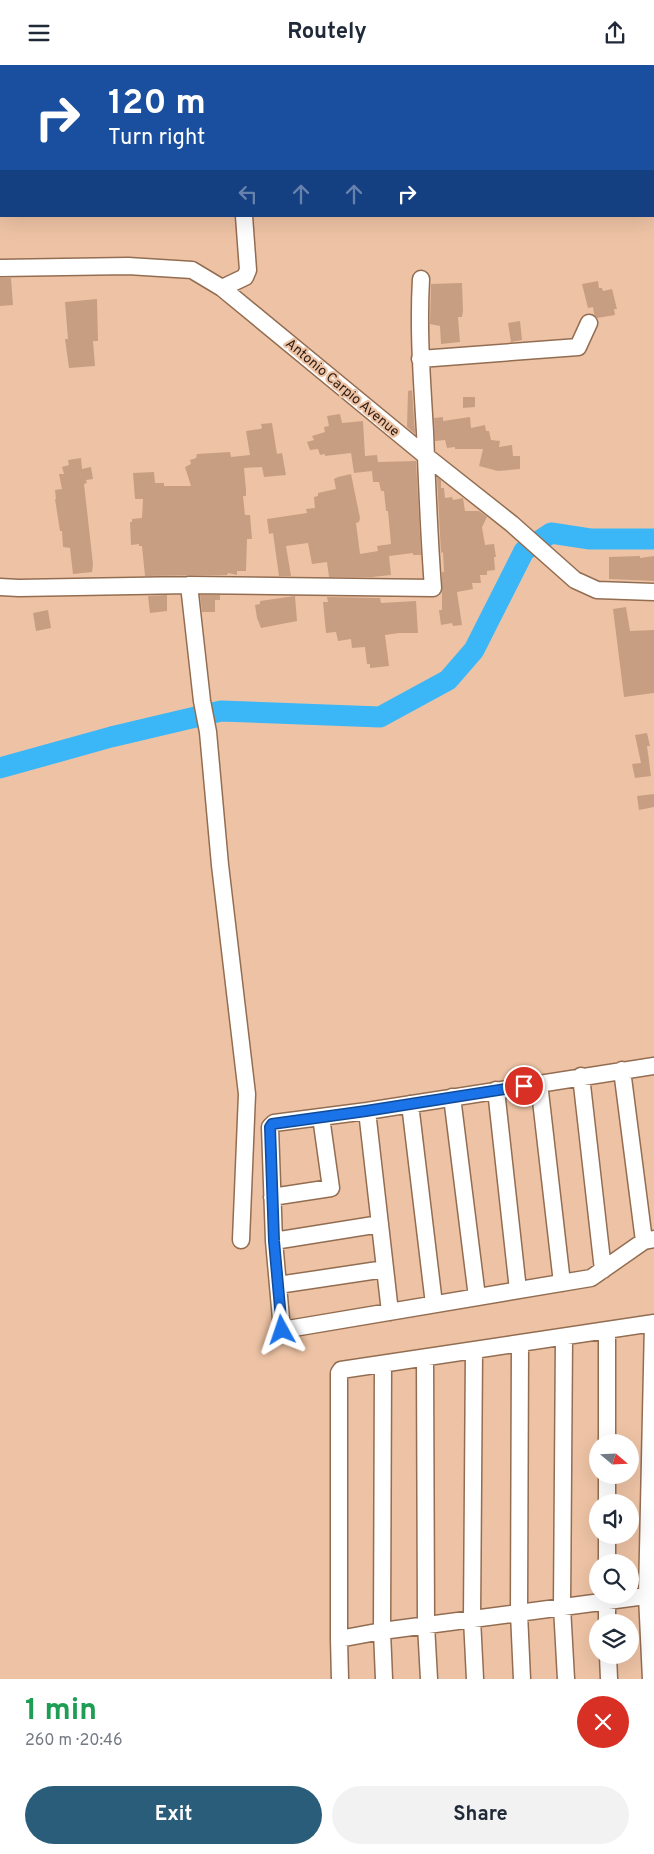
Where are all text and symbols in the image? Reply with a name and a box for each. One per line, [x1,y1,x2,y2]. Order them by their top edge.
icon: menu [25,19,53,47]
text: Routely [287,19,367,46]
icon: share [601,19,629,47]
text: 120 m [108,82,206,126]
icon: right [25,85,90,150]
text: Turn right [108,125,205,152]
icon: left [234,180,262,208]
icon: ahead [287,180,315,208]
icon: ahead [340,180,368,208]
icon: right [393,180,421,208]
street label: Antonio Carpio Avenue [282,336,402,441]
pin [503,1065,545,1107]
icon: arrive [510,1072,538,1100]
position arrow [255,1303,307,1355]
north arrow [589,1434,639,1484]
map controls [589,1434,639,1664]
button: sound [589,1494,639,1544]
button: search [589,1554,639,1604]
button: layers [589,1614,639,1664]
text: 1 min [25,1693,97,1730]
button: close [577,1696,629,1748]
text: 260 m · 20:46 [25,1731,123,1751]
button: Exit [25,1786,322,1844]
button: Share [332,1786,629,1844]

